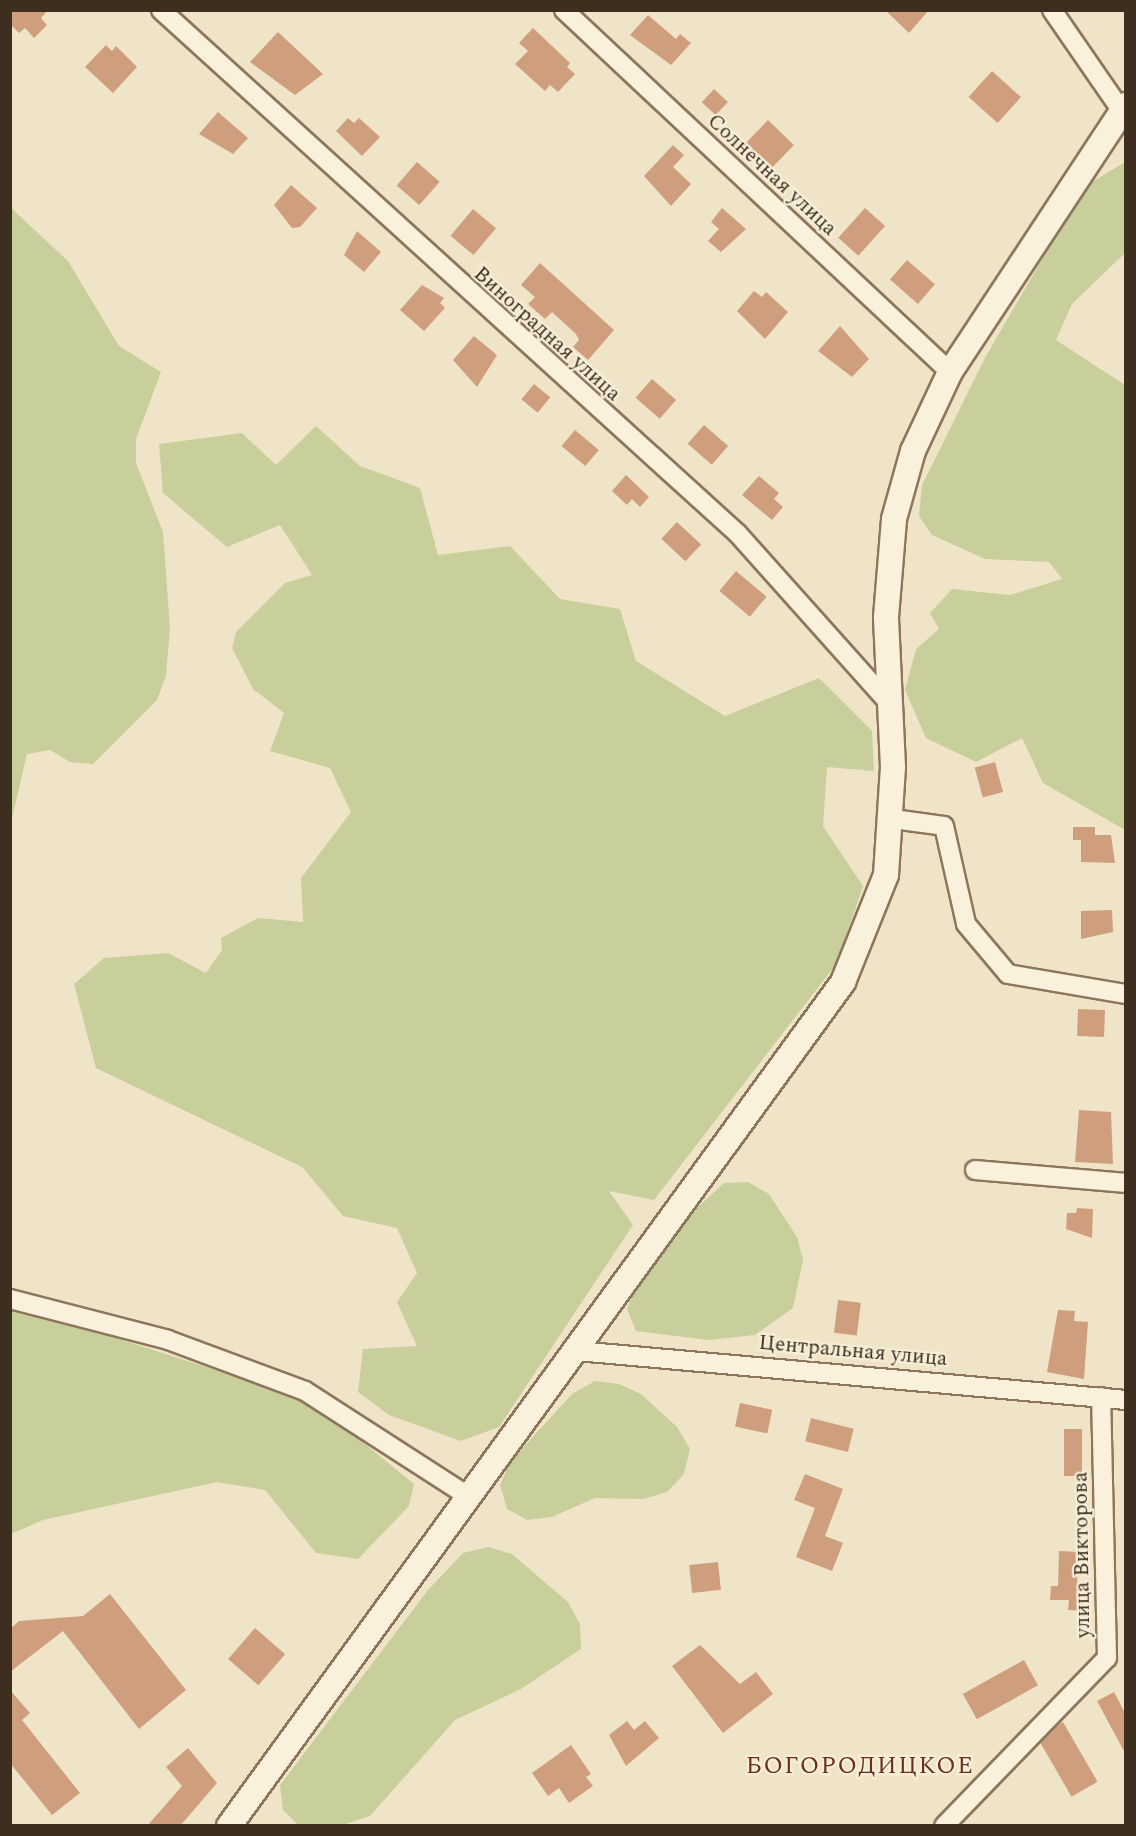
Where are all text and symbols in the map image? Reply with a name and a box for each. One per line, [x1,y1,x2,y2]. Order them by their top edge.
street label: Солнечная улица [702,109,842,241]
street label: Виноградная улица [468,261,626,407]
street label: Центральная улица [758,1330,948,1372]
street label: улица Викторова [1068,1472,1096,1638]
district label: БОГОРОДИЦКОЕ [746,1753,974,1781]

